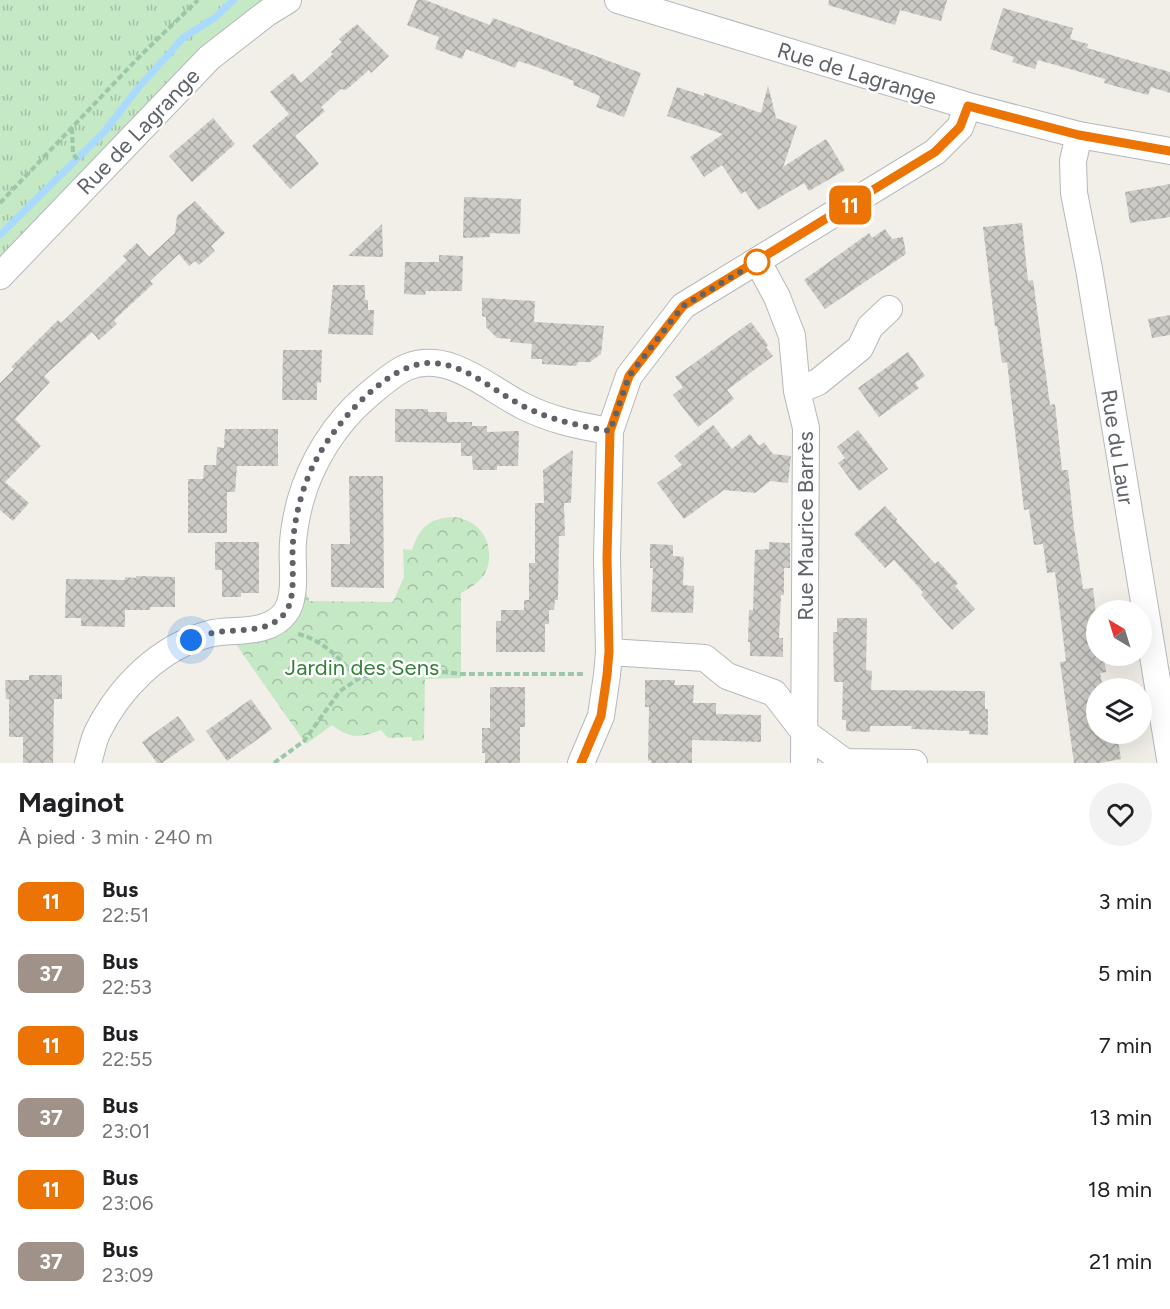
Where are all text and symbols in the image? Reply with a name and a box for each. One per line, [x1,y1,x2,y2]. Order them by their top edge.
street label: Rue de Lagrange [774,36,940,111]
street label: Rue de Lagrange [71,63,205,200]
line badge: 11 [823,186,877,224]
text: 11 [841,193,859,218]
unlabelled marker [744,249,770,275]
street label: Rue du Laur [1095,387,1140,507]
street label: Rue Maurice Barrès [792,431,819,621]
north arrow [1086,600,1152,666]
map controls [1086,600,1152,744]
your location [176,625,206,655]
park label: Jardin des Sens [285,654,439,681]
button: layers [1086,678,1152,744]
button: heart [1089,783,1152,846]
text: Maginot [18,785,125,819]
text: À pied · 3 min · 240 m [18,825,213,849]
text: Bus [102,876,138,903]
text: 3 min [1098,888,1152,915]
text: 11 [42,889,60,914]
text: 22:51 [102,903,149,927]
text: Bus [102,948,138,975]
text: 5 min [1098,960,1152,987]
text: 37 [39,961,63,986]
text: 22:53 [102,975,152,999]
text: Bus [102,1020,138,1047]
text: 7 min [1099,1032,1152,1059]
text: 11 [42,1033,60,1058]
text: 22:55 [102,1047,152,1071]
text: Bus [102,1092,138,1119]
text: 13 min [1089,1104,1152,1131]
text: 37 [39,1105,63,1130]
text: 23:01 [102,1119,150,1143]
text: Bus [102,1164,138,1191]
text: 18 min [1088,1176,1152,1203]
text: 11 [42,1177,60,1202]
text: 23:06 [102,1191,153,1215]
text: Bus [102,1236,138,1263]
text: 21 min [1089,1248,1152,1275]
text: 37 [39,1249,63,1274]
text: 23:09 [102,1263,153,1287]

